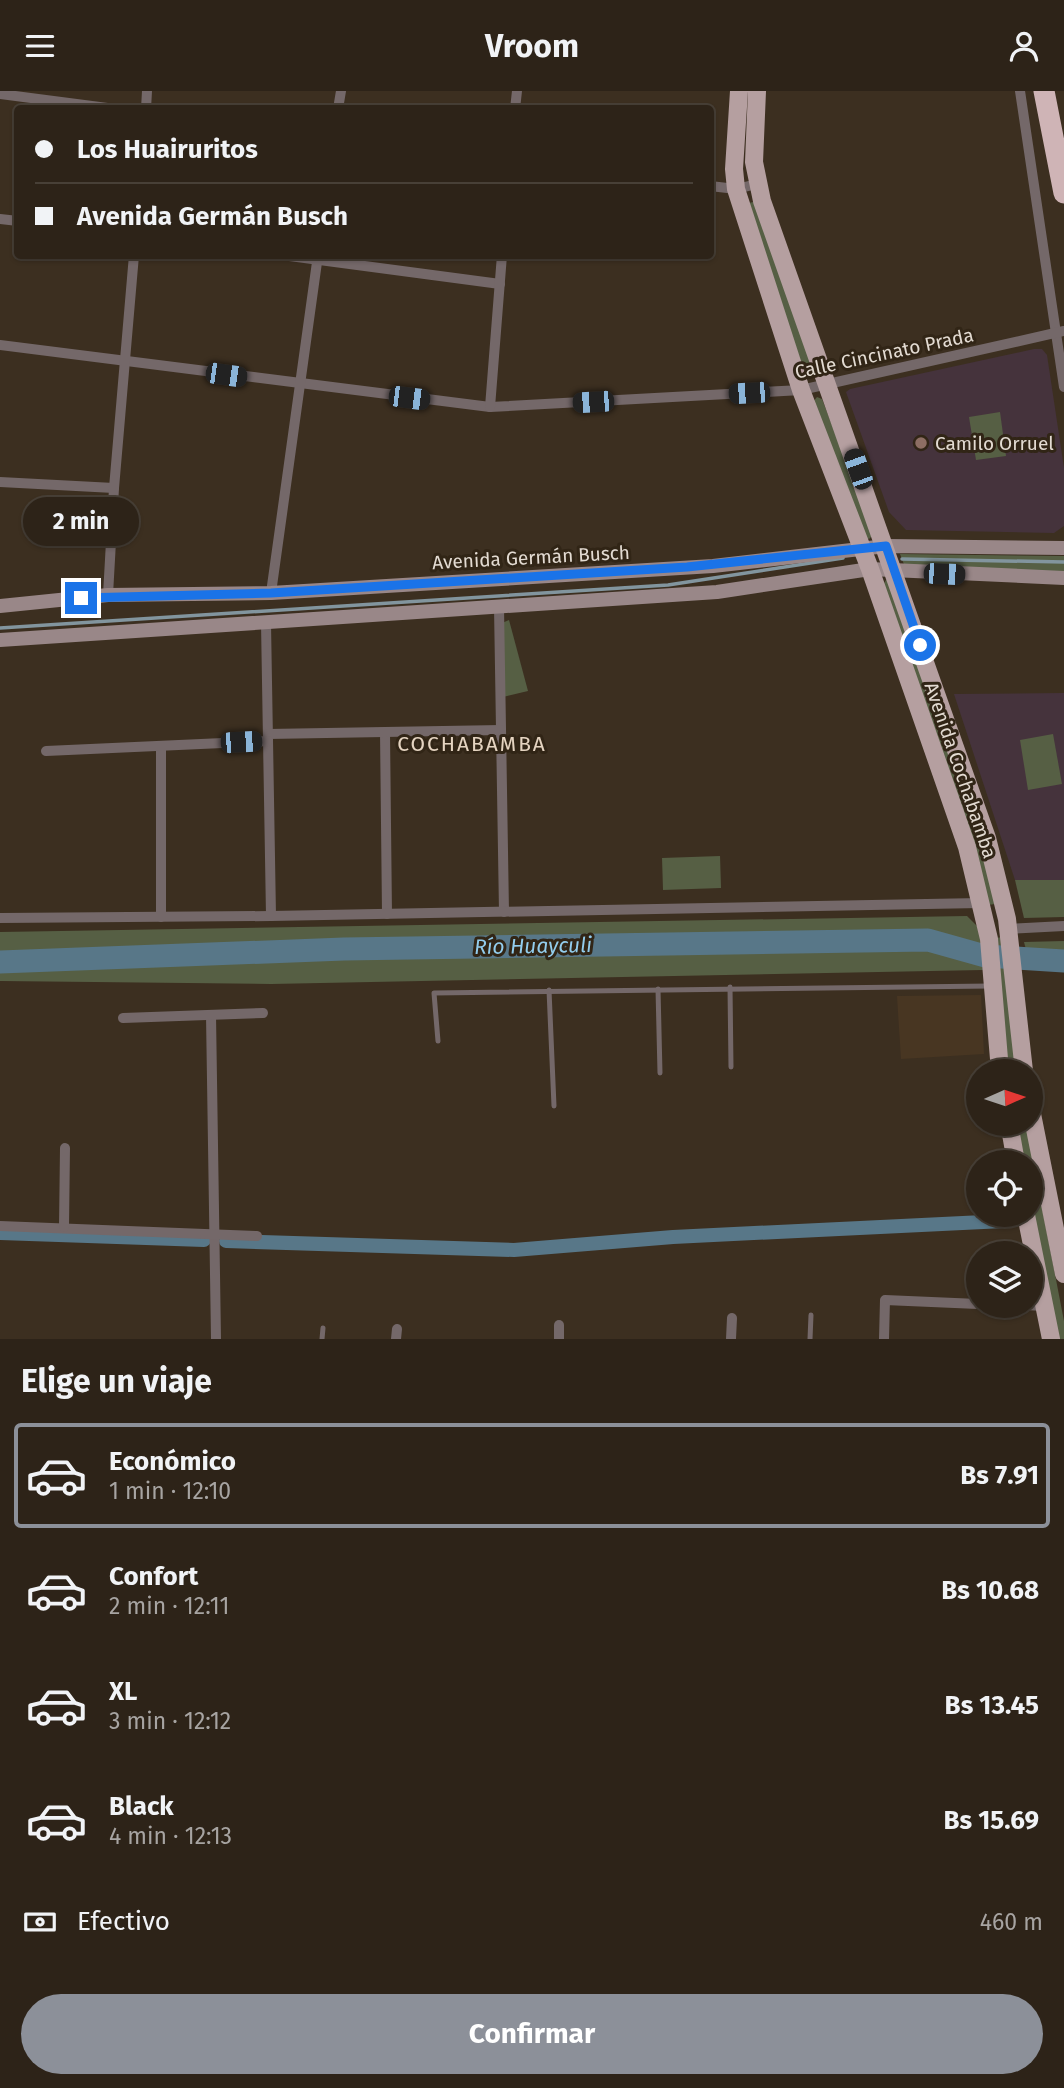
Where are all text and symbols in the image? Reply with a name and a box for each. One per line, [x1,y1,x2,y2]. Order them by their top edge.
icon: menu [21,27,59,65]
text: Vroom [485,27,579,65]
icon: person [1005,27,1043,65]
text: Los Huairuritos [77,134,258,165]
text: Avenida Germán Busch [77,201,348,232]
street label: Calle Cincinato Prada [793,323,976,384]
car [204,362,249,388]
car [728,381,771,405]
car [387,385,432,411]
car [572,390,615,414]
place label: Camilo Orruel [935,432,1054,455]
marker: Camilo Orruel [913,435,929,451]
car [841,446,876,492]
callout: 2 min [23,497,139,545]
text: 2 min [53,507,109,535]
street label: Avenida Germán Busch [432,541,630,574]
car [923,563,966,585]
route end [65,582,97,614]
route start [904,629,936,661]
street label: Avenida Cochabamba [920,679,1001,861]
car [220,730,263,754]
district label: COCHABAMBA [397,731,547,757]
water label: Río Huayculi [474,932,592,960]
north arrow [966,1059,1043,1136]
map controls [966,1059,1043,1318]
button: locate [966,1150,1043,1227]
button: layers [966,1241,1043,1318]
text: Elige un viaje [21,1362,212,1400]
icon: car [25,1444,88,1507]
text: Económico [109,1446,236,1477]
text: Bs 7.91 [960,1460,1039,1491]
text: 1 min · 12:10 [109,1477,231,1505]
icon: car [25,1559,88,1622]
text: Confort [109,1561,198,1592]
text: Bs 10.68 [941,1575,1039,1606]
text: 2 min · 12:11 [109,1592,229,1620]
icon: car [25,1674,88,1737]
text: XL [109,1676,137,1707]
text: Bs 13.45 [945,1690,1039,1721]
text: 3 min · 12:12 [109,1707,231,1735]
icon: car [25,1789,88,1852]
text: Black [109,1791,174,1822]
text: Bs 15.69 [943,1805,1039,1836]
text: 4 min · 12:13 [109,1822,232,1850]
icon: cash [21,1903,59,1941]
text: Efectivo [77,1906,170,1937]
text: 460 m [980,1908,1043,1936]
button: Confirmar [21,1994,1043,2074]

